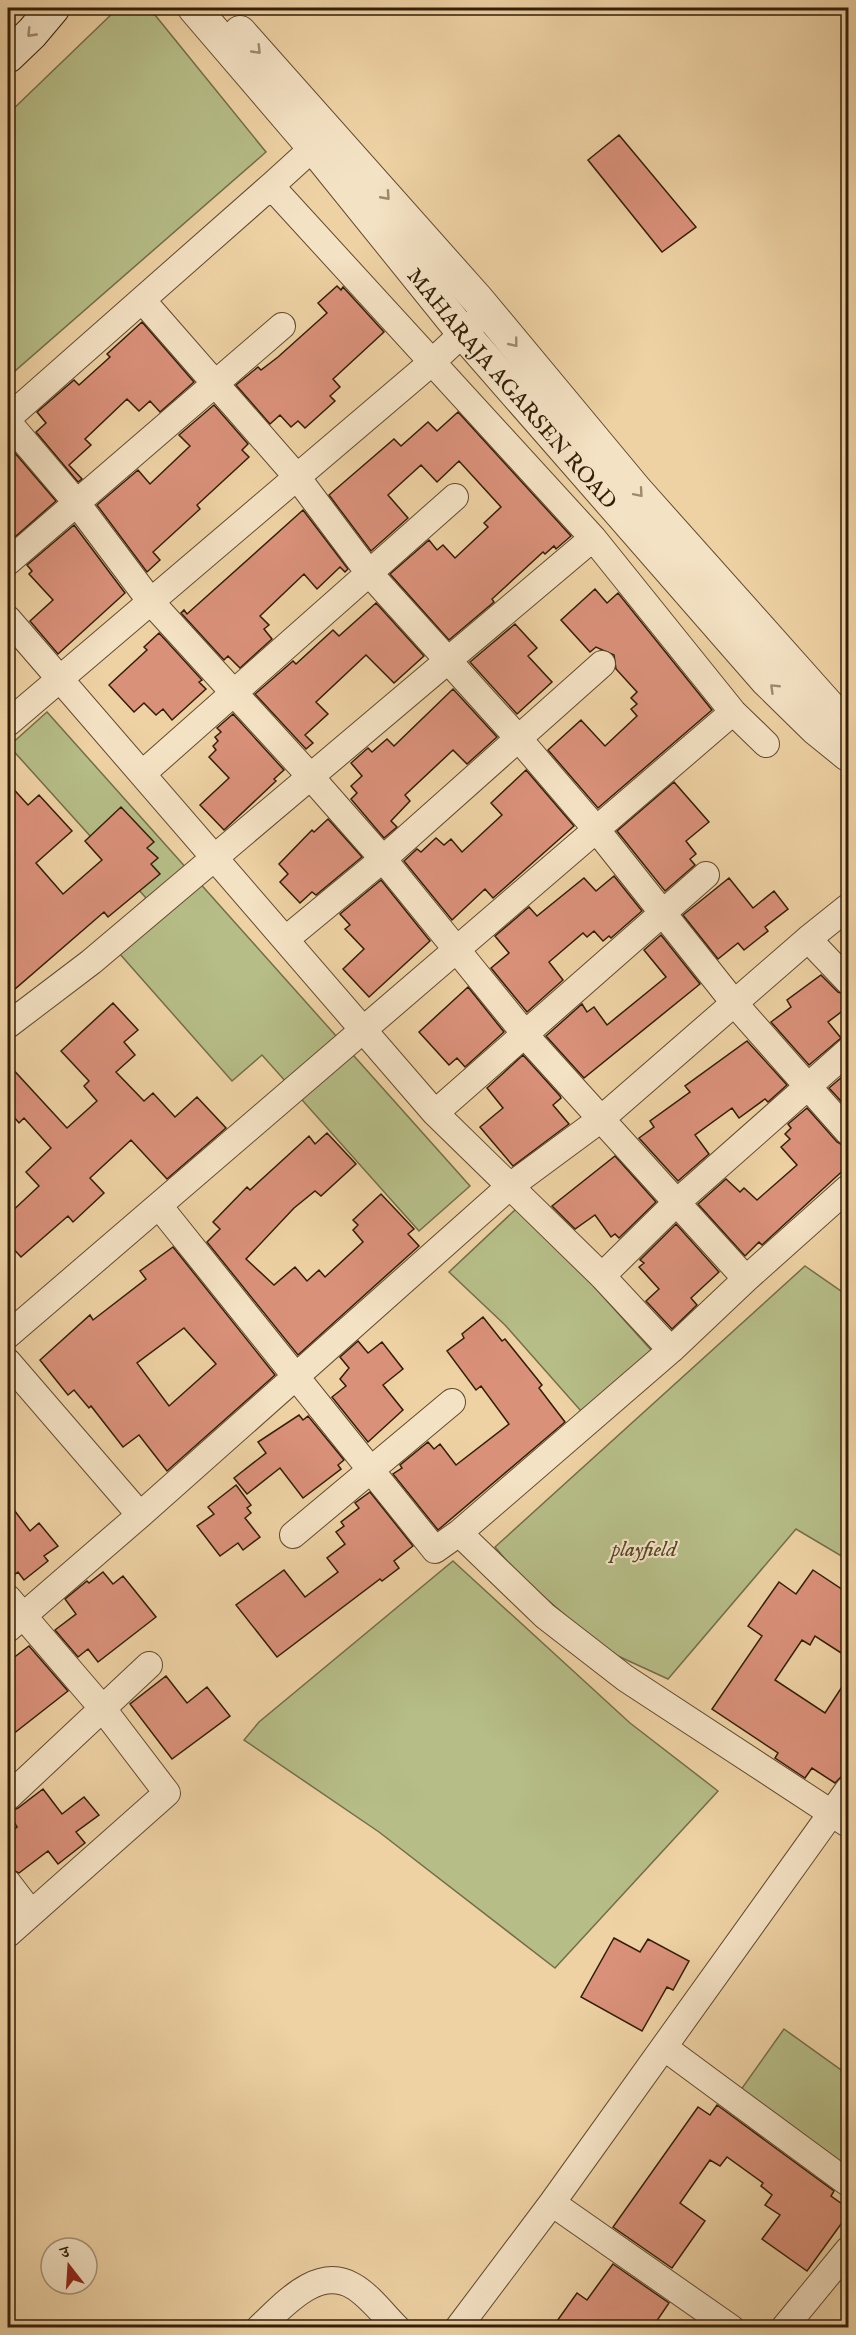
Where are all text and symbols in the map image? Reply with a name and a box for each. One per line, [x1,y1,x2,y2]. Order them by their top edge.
one-way arrow [28,25,39,36]
one-way arrow [250,43,261,53]
one-way arrow [379,189,390,200]
street label: MAHARAJA AGARSEN ROAD [400,263,622,516]
one-way arrow [507,336,518,347]
one-way arrow [632,486,643,497]
one-way arrow [771,685,782,696]
park label: playfield [607,1536,678,1564]
north arrow [39,2236,99,2296]
text: उ [57,2242,74,2265]

